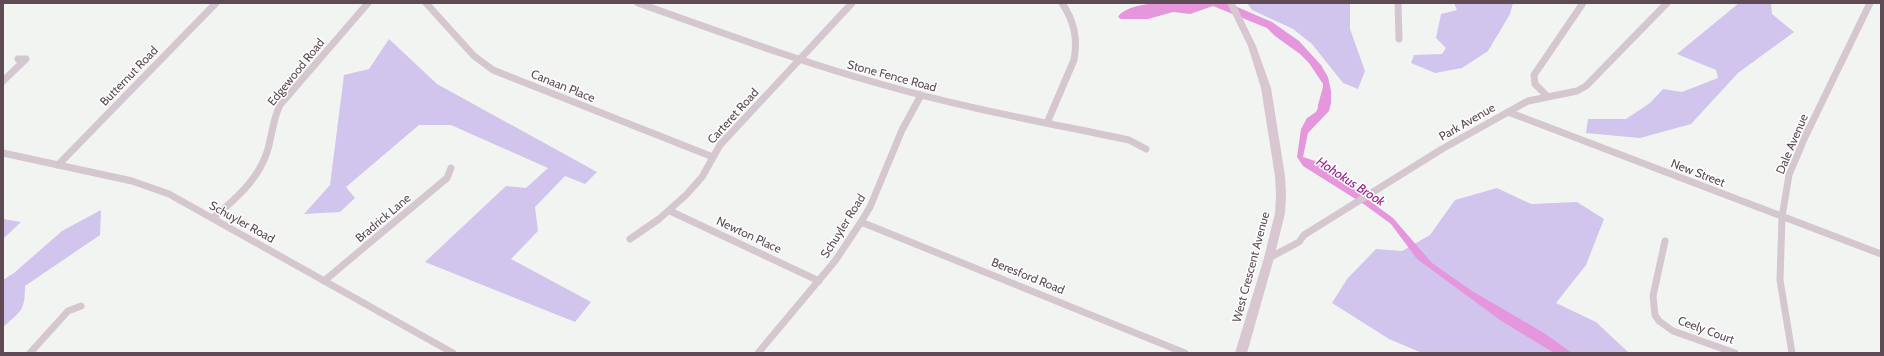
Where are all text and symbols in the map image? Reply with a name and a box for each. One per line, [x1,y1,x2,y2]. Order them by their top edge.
street label: Edgewood Road [264,35,327,108]
street label: Butternut Road [96,43,161,109]
street label: Stone Fence Road [846,56,938,95]
street label: Canaan Place [529,66,597,105]
street label: Carteret Road [704,85,762,147]
street label: Park Avenue [1436,99,1498,144]
street label: Dale Avenue [1772,111,1811,176]
water label: Hohokus Brook [1314,153,1389,209]
street label: New Street [1669,155,1727,190]
street label: Bradrick Lane [352,190,413,245]
street label: Schuyler Road [817,191,868,261]
street label: Schuyler Road [207,197,278,246]
street label: West Crescent Avenue [1229,210,1272,324]
street label: Newton Place [714,213,784,256]
street label: Beresford Road [989,254,1067,297]
street label: Ceely Court [1676,312,1736,347]

